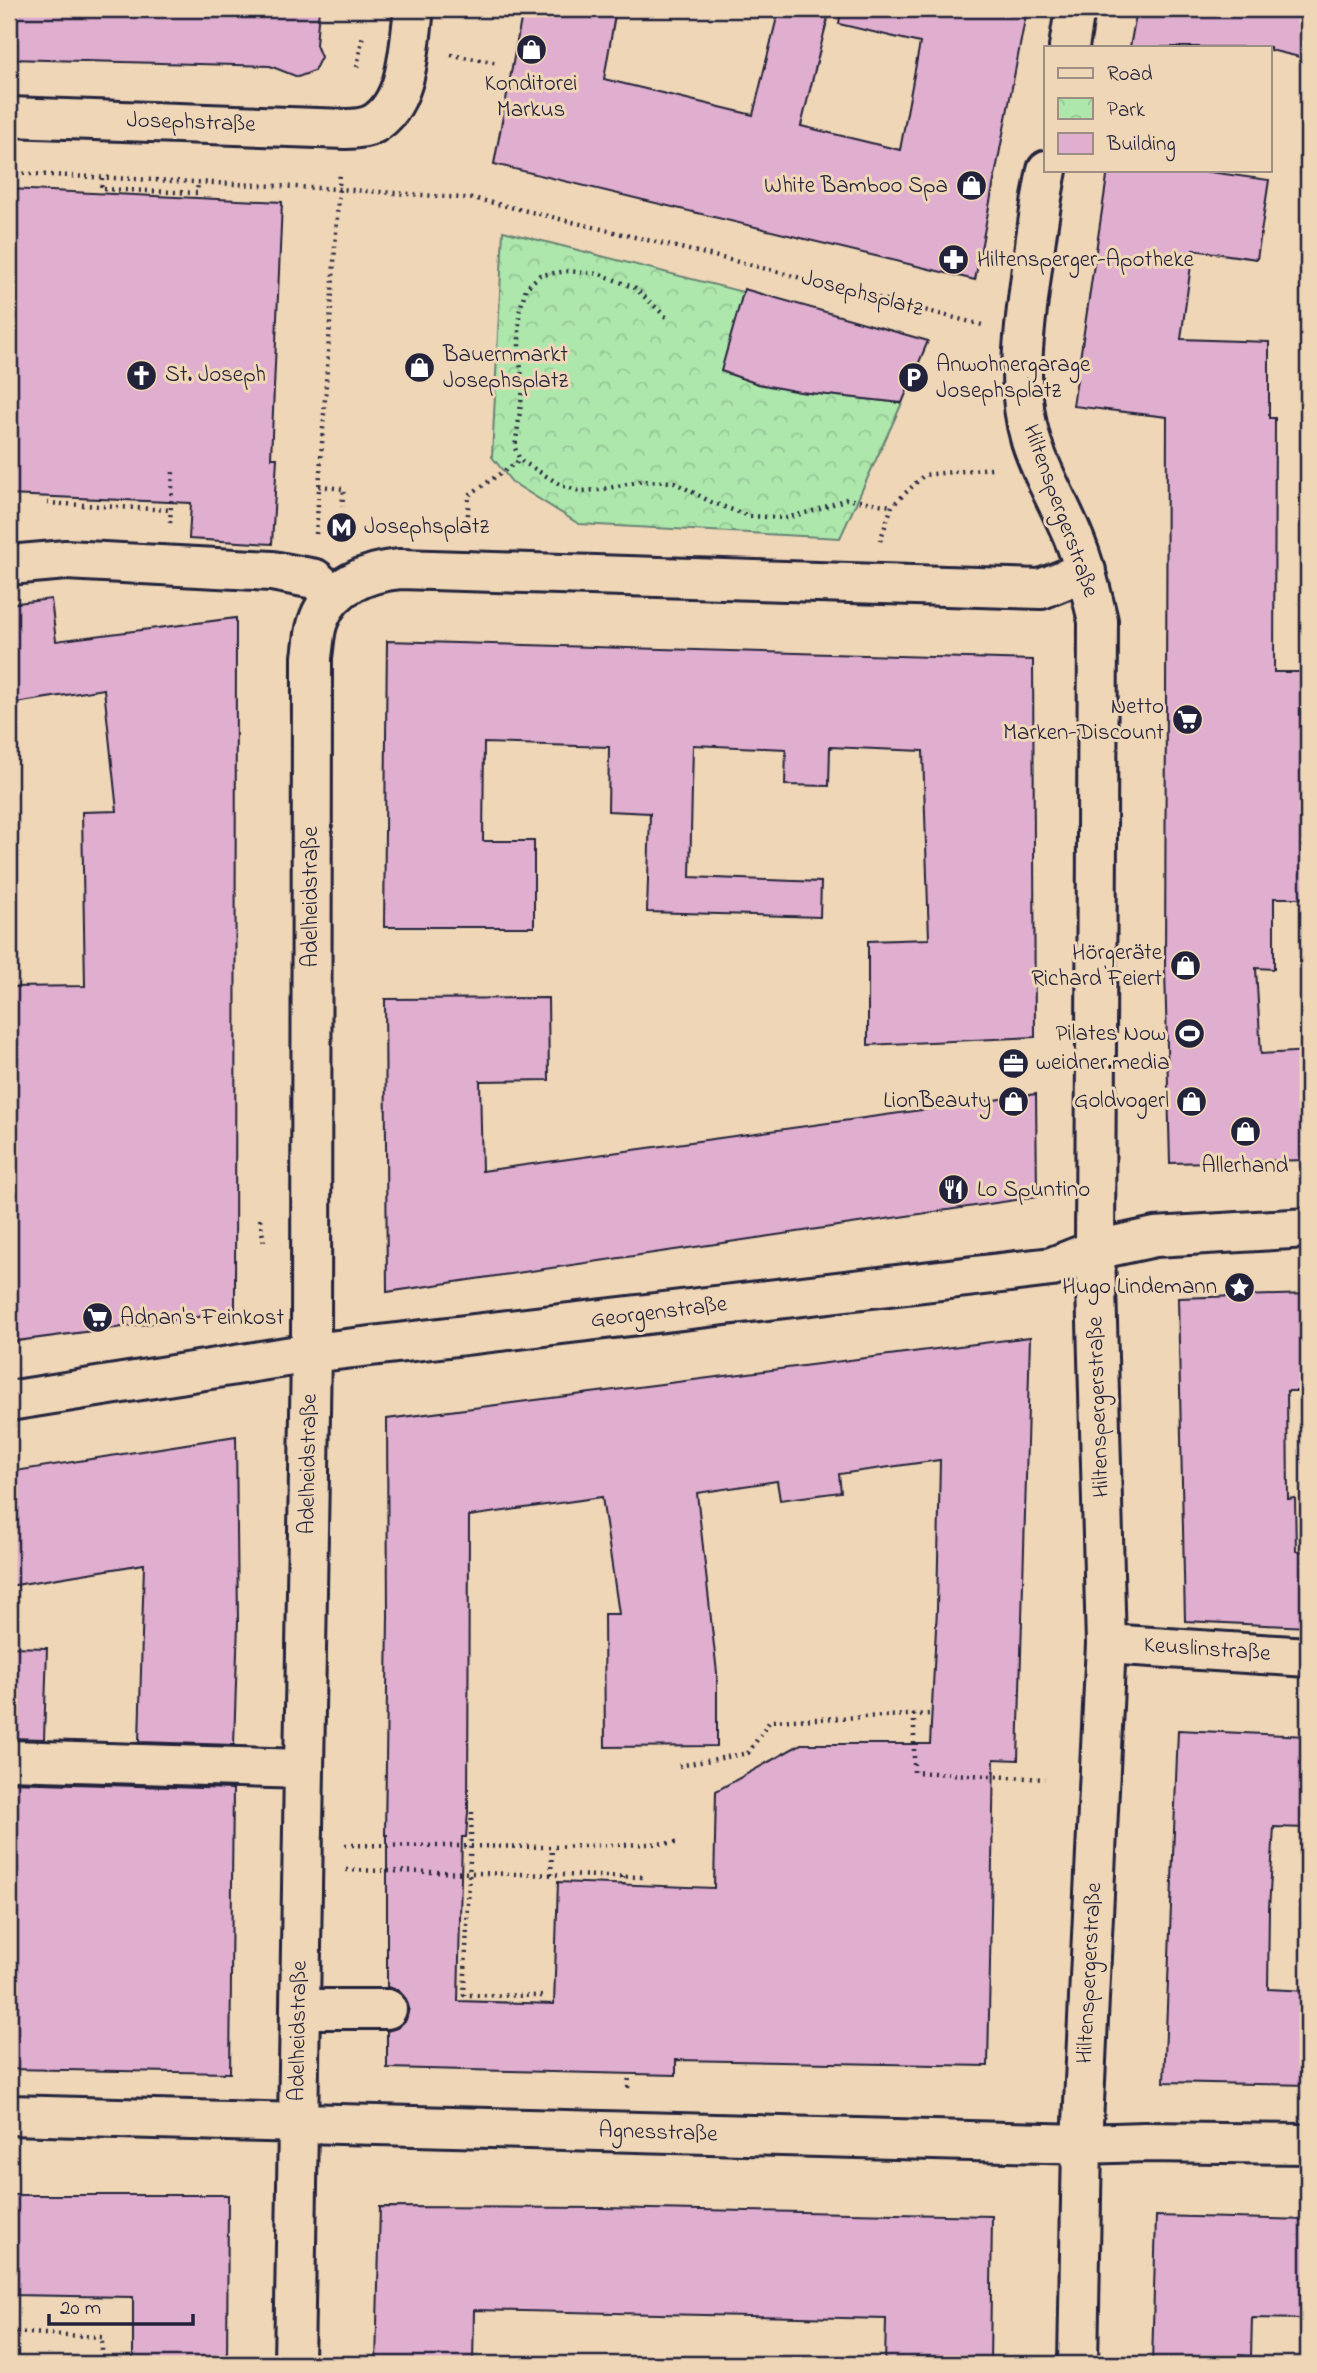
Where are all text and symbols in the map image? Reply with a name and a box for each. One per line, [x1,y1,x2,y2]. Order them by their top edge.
shop icon: Konditorei Markus [514,33,548,67]
legend [1044,46,1272,172]
text: Road [1107,60,1153,90]
place label: Konditorei Markus [485,68,577,127]
text: Park [1107,96,1146,126]
street label: Josephstraße [126,104,257,142]
text: Building [1106,130,1176,162]
shop icon: White Bamboo Spa [954,169,988,203]
place label: White Bamboo Spa [764,170,948,203]
pharmacy icon: Hiltensperger-Apotheke [937,243,971,277]
place label: Hiltensperger-Apotheke [977,244,1194,278]
street label: Josephsplatz [797,262,927,326]
place label: Bauernmarkt Josephsplatz [442,339,568,398]
place label: Anwohnergarage Josephsplatz [936,349,1091,408]
shop icon: Bauernmarkt Josephsplatz [403,351,437,385]
church icon: St. Joseph [125,358,159,392]
place label: St. Joseph [165,359,266,392]
parking icon: Anwohnergarage Josephsplatz [896,361,930,395]
street label: Hiltenspergerstraße [1013,420,1107,603]
metro station icon: Josephsplatz [324,510,358,544]
place label: Josephsplatz [364,511,489,544]
place label: Netto Marken-Discount [1003,691,1164,750]
supermarket icon: Netto Marken-Discount [1170,703,1204,737]
street label: Adelheidstraße [295,826,328,967]
place label: Hörgeräte Richard Feiert [1031,937,1163,996]
shop icon: Hörgeräte Richard Feiert [1168,949,1202,983]
sports icon: Pilates Now [1172,1017,1206,1051]
place label: Pilates Now [1056,1018,1166,1051]
office icon: weidner.media [996,1046,1030,1080]
place label: weidner.media [1036,1047,1170,1080]
shop icon: LionBeauty [997,1084,1031,1118]
shop icon: Goldvogerl [1175,1084,1209,1118]
place label: LionBeauty [883,1085,991,1120]
place label: Goldvogerl [1074,1085,1169,1119]
shop icon: Allerhand [1228,1115,1262,1149]
place label: Allerhand [1202,1150,1289,1183]
restaurant icon: Lo Spuntino [937,1173,971,1207]
place label: Lo Spuntino [977,1174,1090,1207]
place icon: Hugo Lindemann [1223,1270,1257,1304]
place label: Hugo Lindemann [1062,1271,1217,1305]
street label: Georgenstraße [589,1288,730,1339]
supermarket icon: Adnan's Feinkost [80,1301,114,1335]
place label: Adnan's Feinkost [120,1302,284,1335]
street label: Hiltenspergerstraße [1079,1315,1120,1498]
street label: Adelheidstraße [291,1393,327,1535]
street label: Keuslinstraße [1143,1629,1272,1671]
street label: Hiltenspergerstraße [1069,1881,1112,2065]
street label: Adelheidstraße [281,1960,317,2102]
street label: Agnesstraße [598,2114,719,2153]
scale bar [49,2282,192,2326]
text: 20 m [60,2294,101,2324]

